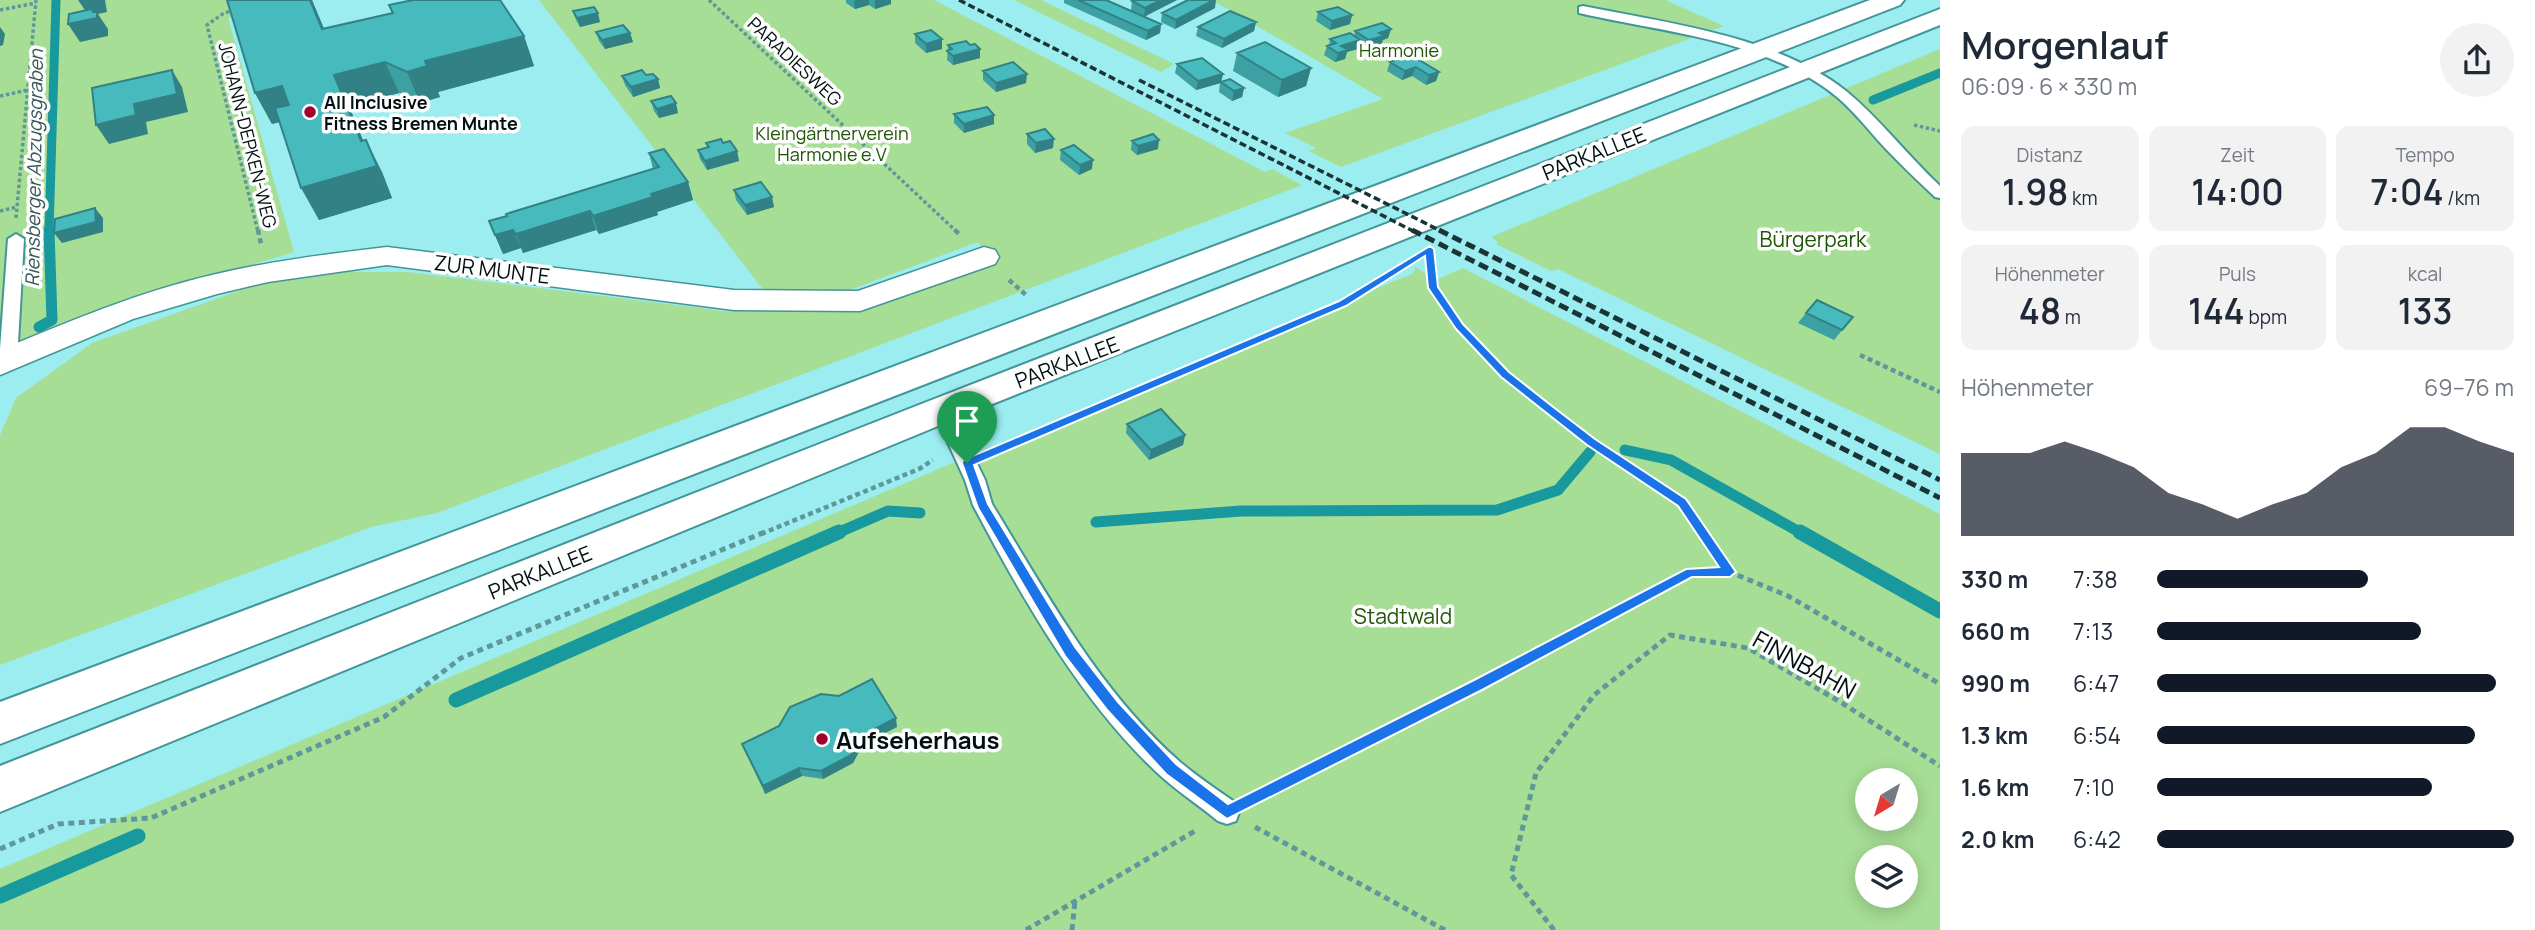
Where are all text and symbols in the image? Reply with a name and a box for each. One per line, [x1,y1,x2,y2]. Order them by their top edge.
street label: PARADIESWEG [743,11,847,111]
text: Morgenlauf [1961,18,2168,70]
button: share [2440,23,2514,97]
park label: Harmonie [1359,38,1439,62]
street label: JOHANN-DEPKEN-WEG [213,40,283,231]
water label: Riensberger Abzugsgraben [19,48,49,287]
text: 06:09 · 6 × 330 m [1961,70,2137,102]
place label: All Inclusive Fitness Bremen Munte [324,90,518,135]
marker: All Inclusive Fitness Bremen Munte [302,104,318,120]
street label: PARKALLEE [1538,120,1650,186]
park label: Kleingärtnerverein Harmonie e.V [755,121,909,166]
text: Distanz [2016,142,2083,168]
text: Zeit [2220,142,2255,168]
text: Tempo [2396,142,2455,168]
text: 1.98 [2002,168,2068,216]
text: 14:00 [2191,168,2284,216]
text: 7:04 [2370,168,2443,216]
text: km [2068,185,2098,211]
text: /km [2443,185,2480,211]
park label: Bürgerpark [1760,225,1867,253]
street label: ZUR MUNTE [433,248,551,290]
text: Höhenmeter [1995,261,2105,287]
text: Puls [2219,261,2256,287]
text: kcal [2408,261,2443,287]
text: 48 [2019,287,2061,335]
text: 144 [2188,287,2245,335]
text: 133 [2398,287,2453,335]
text: m [2061,304,2081,330]
text: bpm [2245,304,2287,330]
street label: PARKALLEE [1011,329,1123,395]
text: Höhenmeter [1961,371,2094,403]
text: 69–76 m [2424,371,2514,403]
pin [937,391,997,463]
icon: arrive [948,402,986,440]
street label: PARKALLEE [484,539,596,605]
text: 330 m [1961,563,2028,595]
text: 7:38 [2073,563,2118,595]
park label: Stadtwald [1354,602,1452,630]
text: 660 m [1961,615,2030,647]
text: 7:13 [2073,615,2113,647]
street label: FINNBAHN [1747,622,1863,706]
text: 990 m [1961,667,2030,699]
text: 6:47 [2073,667,2119,699]
text: 1.3 km [1961,719,2028,751]
text: 6:54 [2073,719,2121,751]
place label: Aufseherhaus [836,723,1000,756]
marker: Aufseherhaus [814,731,830,747]
north arrow [1855,768,1918,831]
map controls [1855,768,1918,908]
text: 1.6 km [1961,771,2029,803]
text: 7:10 [2073,771,2114,803]
text: 2.0 km [1961,823,2034,855]
text: 6:42 [2073,823,2121,855]
button: layers [1855,845,1918,908]

